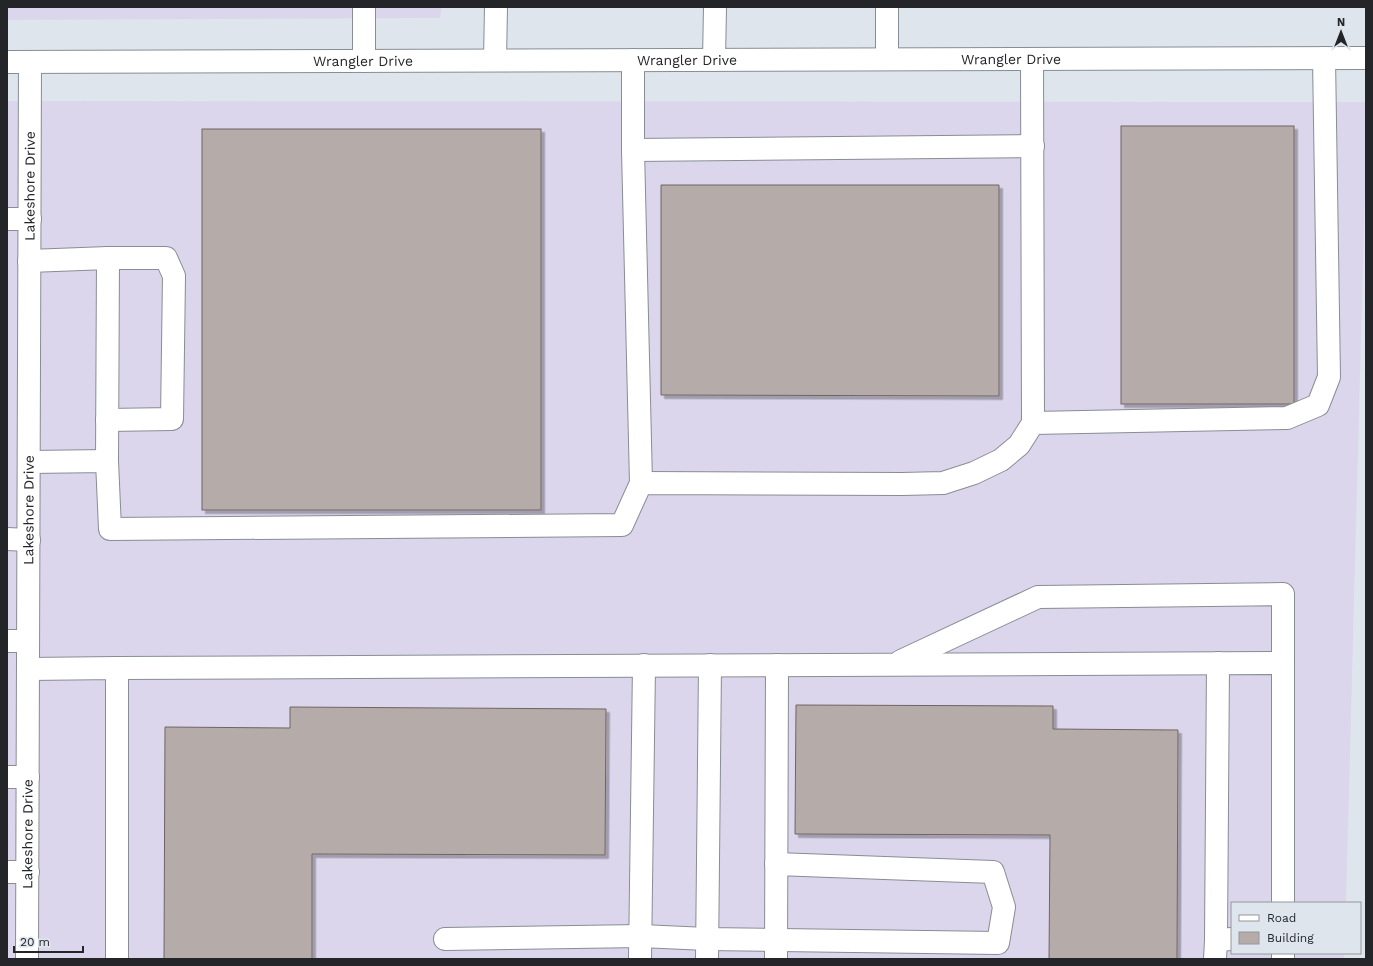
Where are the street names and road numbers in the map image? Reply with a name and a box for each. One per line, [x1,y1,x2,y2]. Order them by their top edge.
street label: Wrangler Drive [961,51,1061,67]
street label: Wrangler Drive [637,52,737,68]
street label: Wrangler Drive [313,53,413,69]
street label: Lakeshore Drive [21,131,38,241]
street label: Lakeshore Drive [20,455,37,565]
street label: Lakeshore Drive [19,779,36,889]

